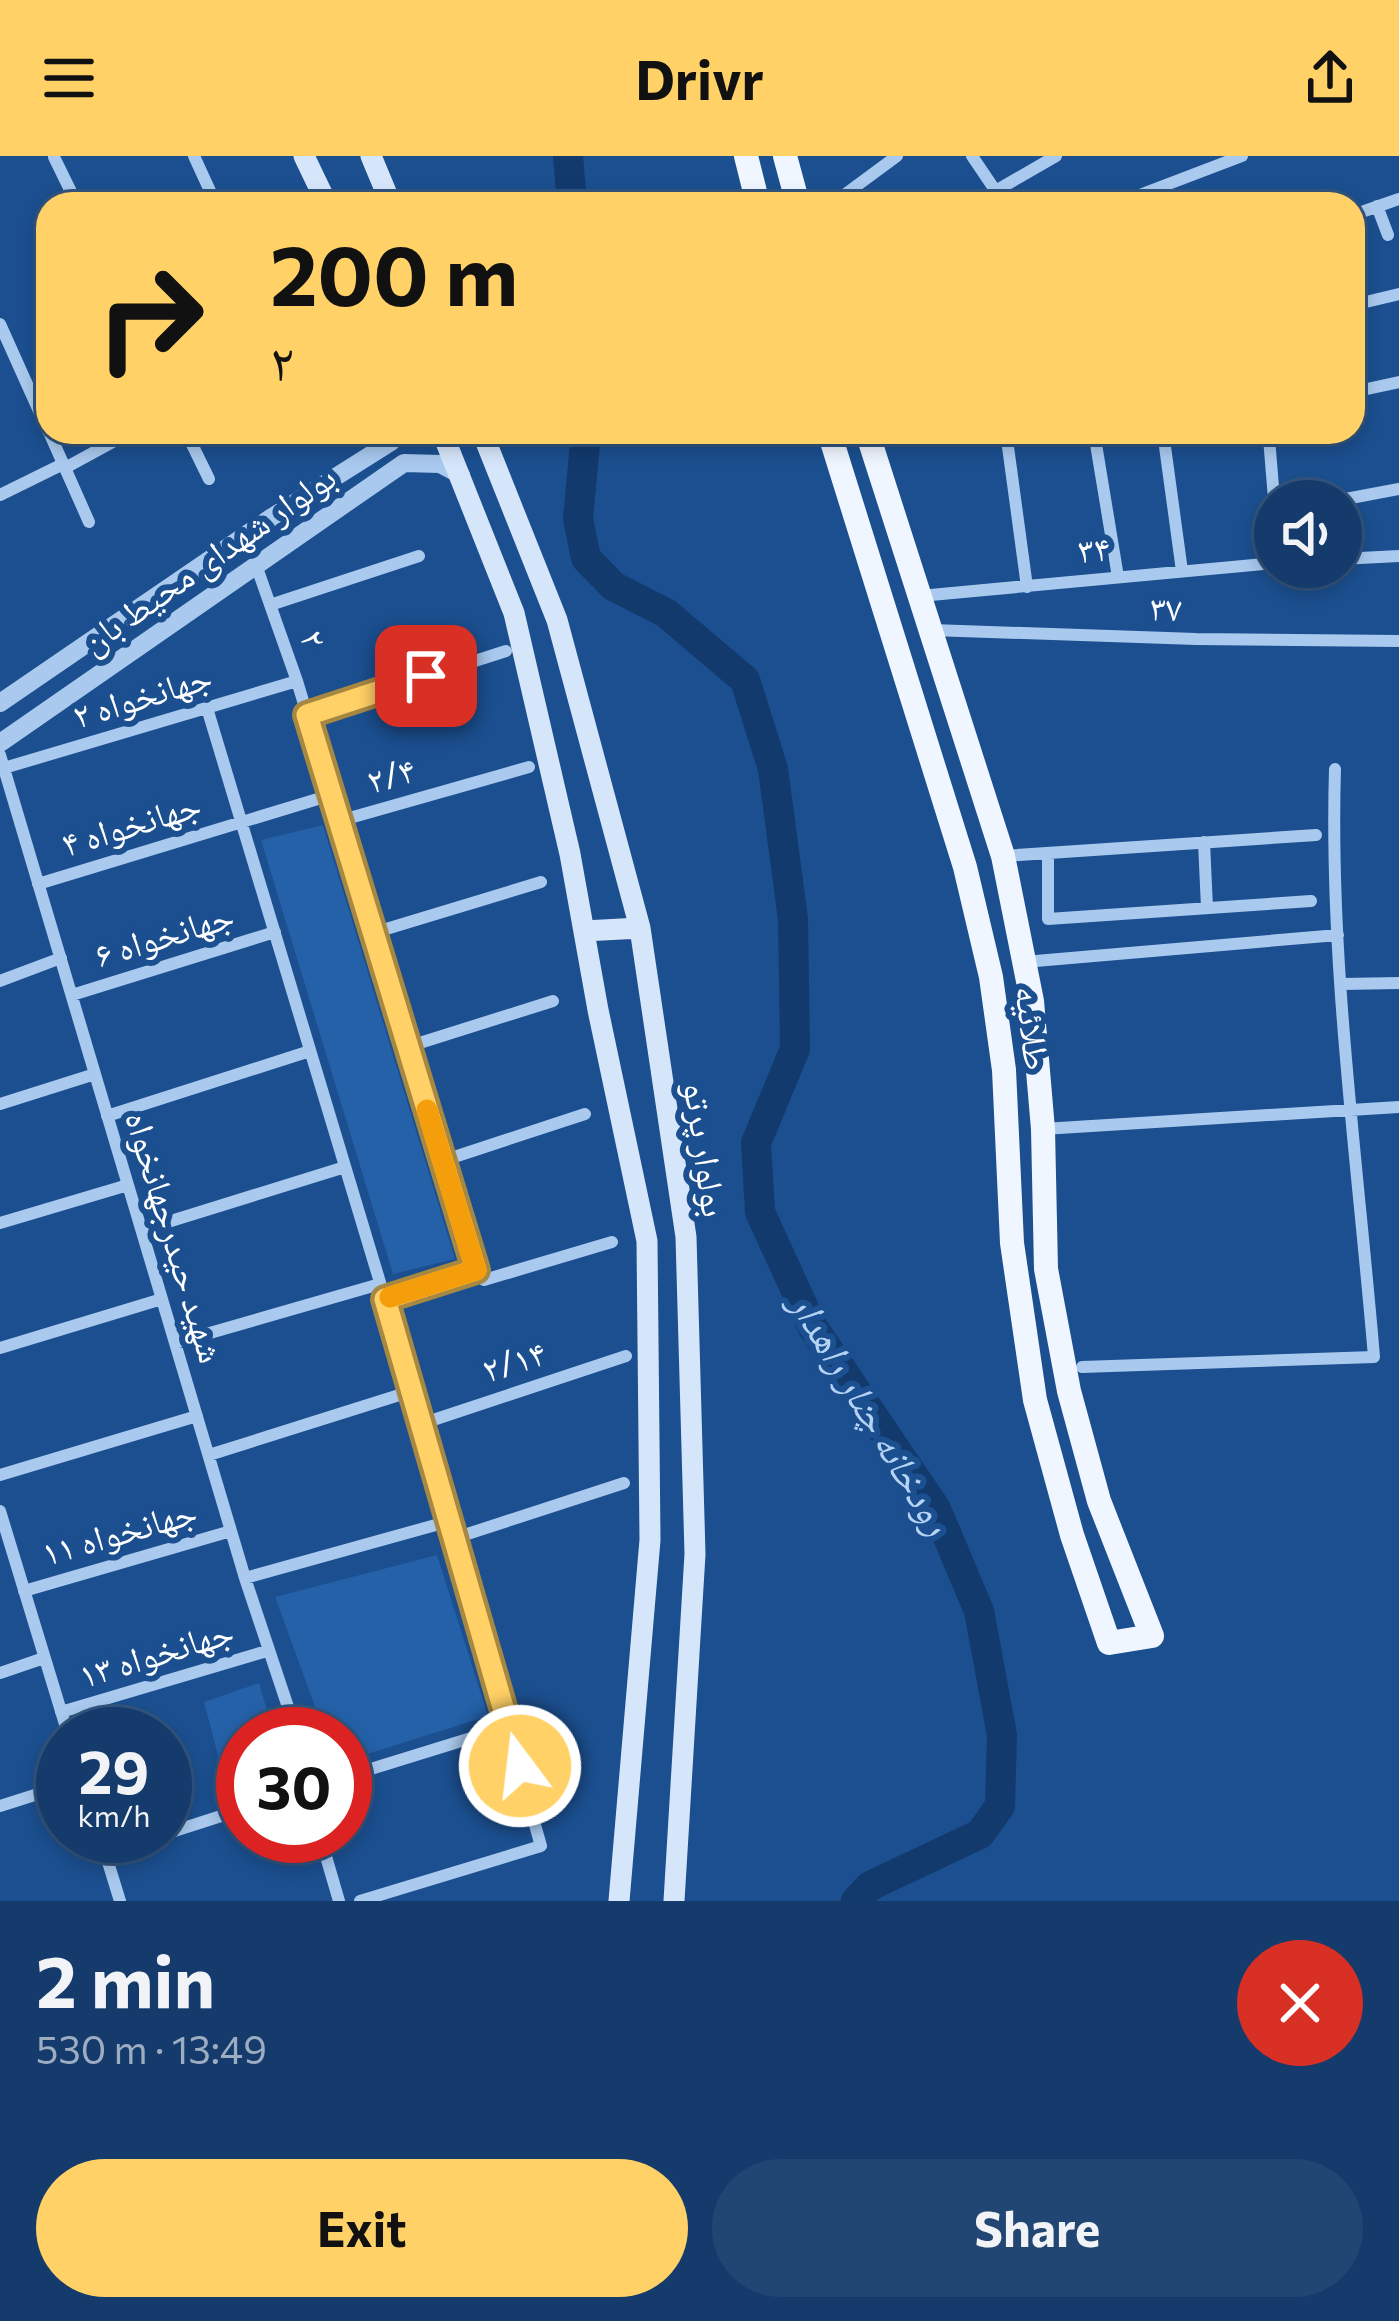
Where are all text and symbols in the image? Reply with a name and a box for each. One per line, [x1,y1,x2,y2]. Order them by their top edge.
icon: menu [36,45,102,111]
text: Drivr [635,45,764,111]
icon: share [1297,45,1363,111]
text: 200 m [270,221,518,323]
icon: right [72,240,228,396]
text: ۲ [270,326,294,392]
street label: بولوار شهدای محیط بان [71,453,344,663]
map controls [1254,480,1362,588]
button: sound [1254,480,1362,588]
street label: ۳۴ [1075,523,1112,571]
street label: ۳۷ [1149,583,1183,629]
street label: ۲ [292,624,339,653]
pin [375,625,477,727]
icon: arrive [393,643,459,709]
street label: جهانخواه ۲ [67,652,216,737]
street label: ۲/۴ [361,745,420,801]
street label: جهانخواه ۴ [56,780,205,865]
street label: جهانخواه ۶ [89,891,238,976]
street label: طلائیه [1007,983,1062,1073]
street label: بولوار پرتو [674,1078,739,1220]
street label: شهید حیدرجهانخواه [117,1105,236,1368]
water label: رودخانه چنار راهدار [778,1279,964,1543]
street label: ۲/۱۴ [476,1328,551,1390]
street label: جهانخواه ۱۱ [36,1487,201,1574]
street label: جهانخواه ۱۳ [73,1607,238,1696]
position arrow [457,1703,583,1829]
speed limit sign: 30 [216,1707,372,1863]
text: 29 [79,1733,149,1806]
text: km/h [78,1796,150,1833]
text: 2 min [36,1935,215,2023]
button: close [1237,1940,1363,2066]
text: 530 m · 13:49 [36,2024,267,2072]
button: Exit [36,2159,688,2297]
button: Share [712,2159,1363,2297]

